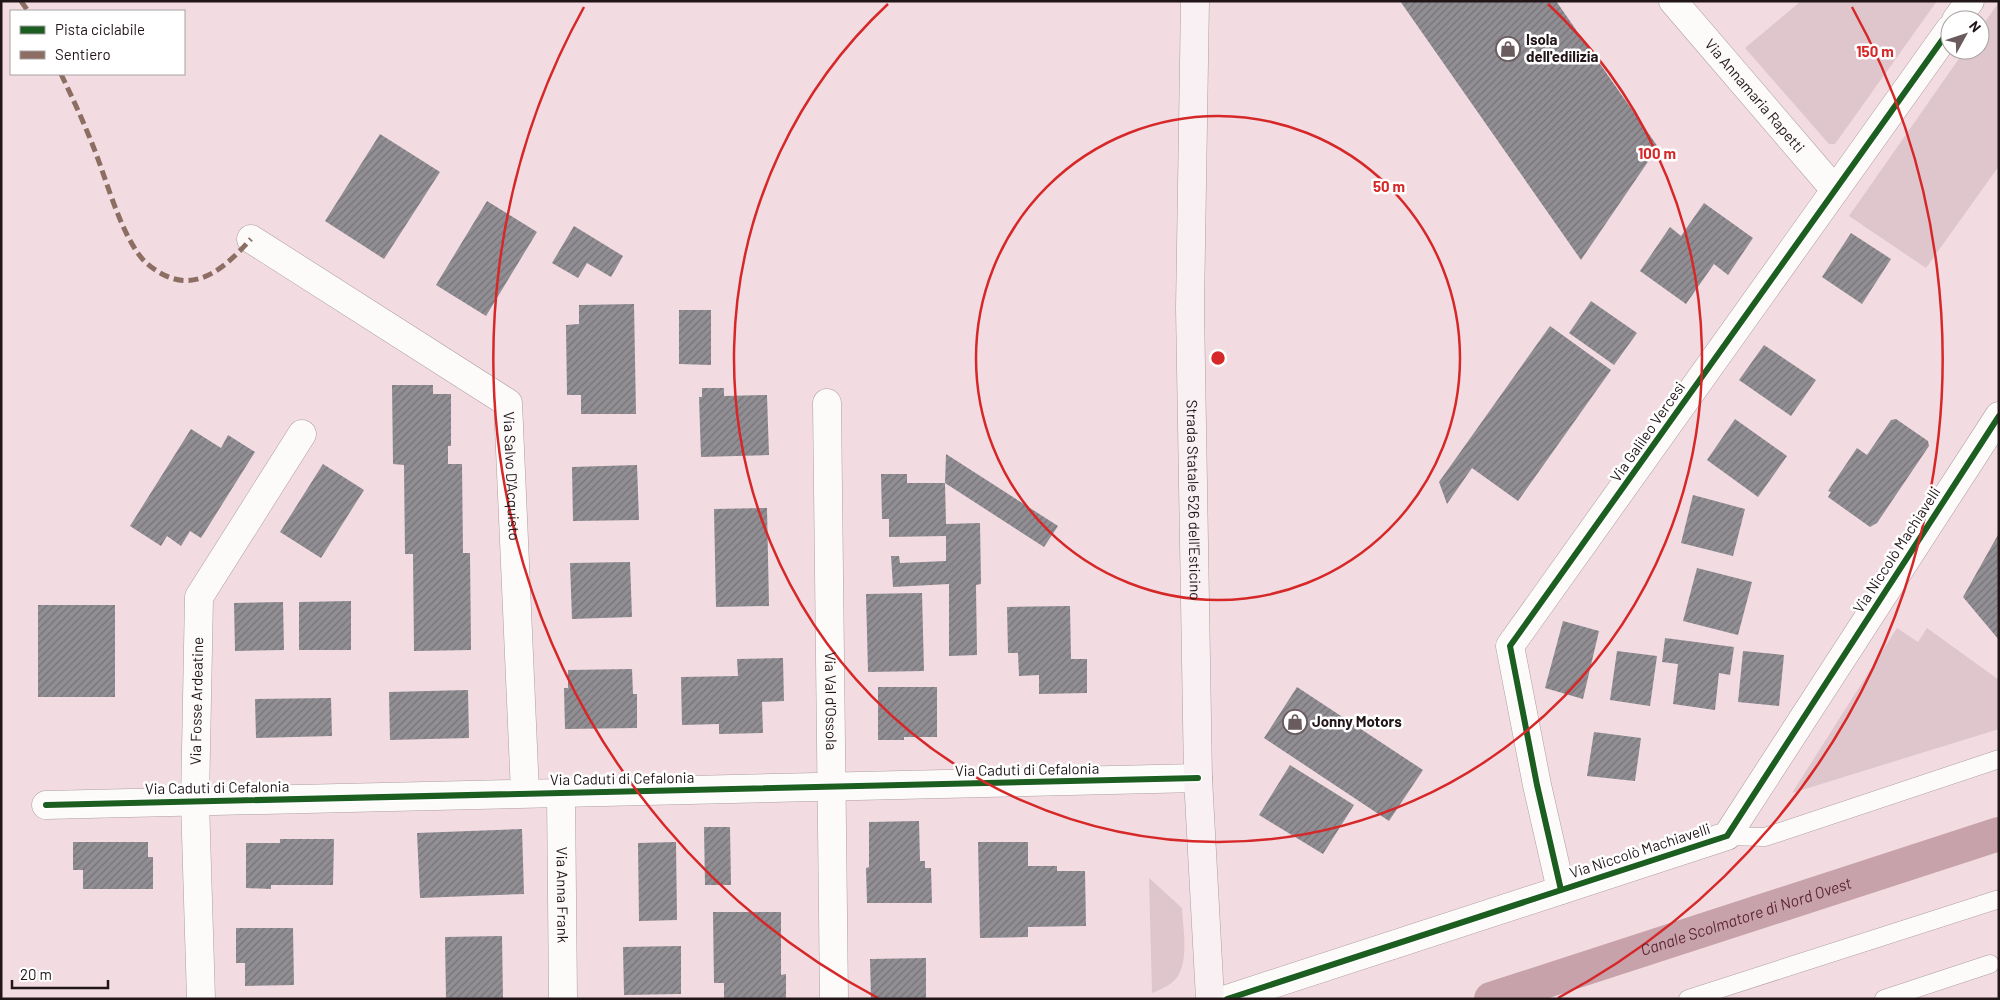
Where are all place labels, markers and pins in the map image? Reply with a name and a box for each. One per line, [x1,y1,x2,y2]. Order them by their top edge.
place label: Isola dell'edilizia [1526,30,1598,65]
shop icon: Isola dell'edilizia [1495,36,1521,62]
centre of rings [1209,349,1227,367]
shop icon: Jonny Motors [1282,709,1308,735]
place label: Jonny Motors [1312,712,1402,730]

